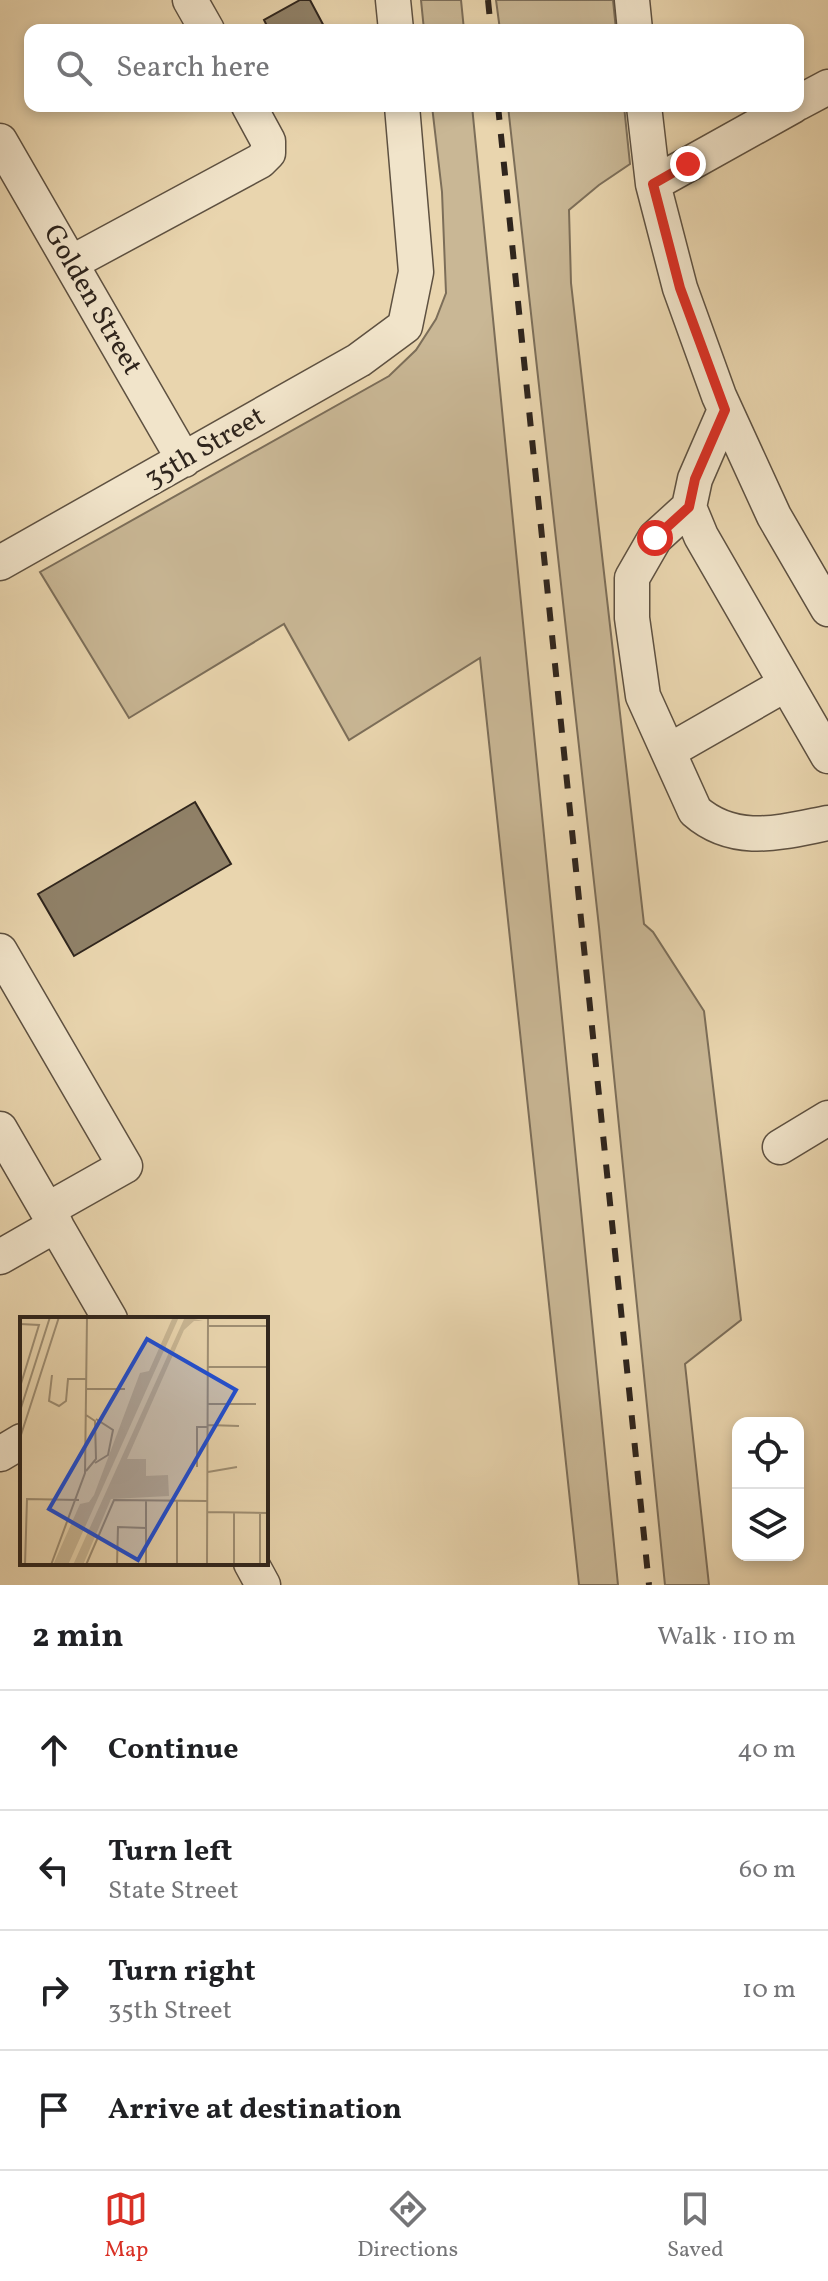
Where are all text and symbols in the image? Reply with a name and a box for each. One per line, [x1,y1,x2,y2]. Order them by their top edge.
search box [24,24,804,112]
icon: search [52,46,96,90]
text: Search here [116,47,270,89]
route end [670,146,706,182]
street label: Golden Street [33,217,151,383]
street label: 35th Street [138,398,272,498]
route start [637,520,673,556]
inset map [20,1317,268,1565]
map controls [732,1417,804,1561]
button: locate [732,1417,804,1489]
button: layers [732,1489,804,1561]
text: 2 min [32,1614,124,1661]
text: Walk · 110 m [657,1619,796,1655]
icon: ahead [32,1728,76,1772]
text: Continue [108,1729,239,1771]
text: 40 m [737,1732,796,1768]
text: Turn left [108,1831,232,1873]
icon: left [32,1848,76,1892]
text: 60 m [739,1852,796,1888]
text: State Street [108,1873,239,1909]
text: Turn right [108,1951,256,1993]
icon: right [32,1968,76,2012]
text: 10 m [742,1972,796,2008]
text: 35th Street [108,1993,232,2029]
icon: arrive [32,2088,76,2132]
text: Arrive at destination [108,2089,402,2131]
tab: Map [104,2187,148,2266]
tab: Directions [357,2187,458,2266]
tab: Saved [667,2187,724,2266]

